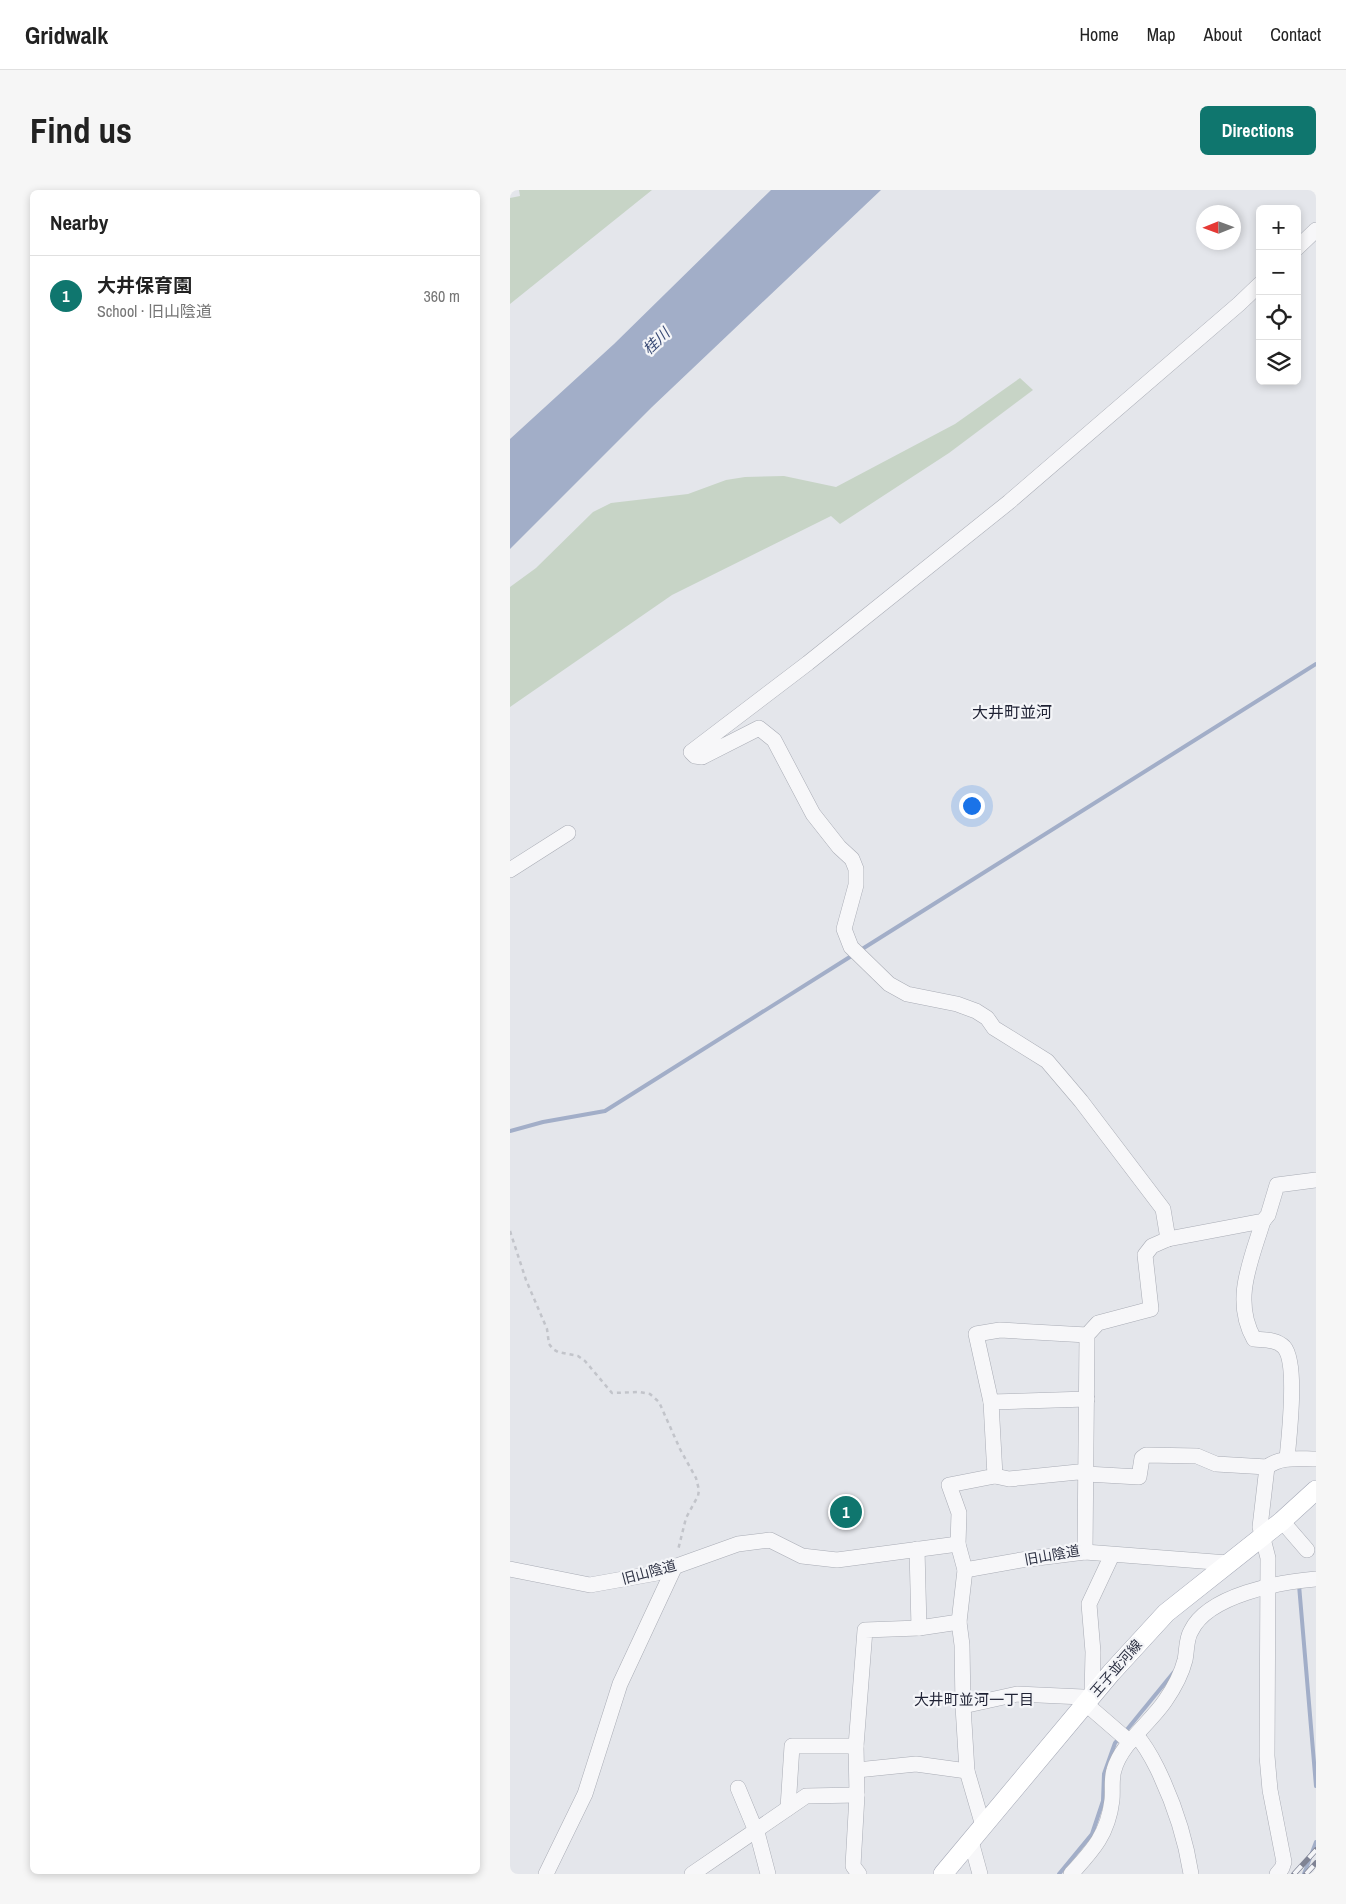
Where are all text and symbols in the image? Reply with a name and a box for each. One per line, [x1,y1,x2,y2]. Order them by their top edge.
text: Gridwalk [25,19,108,51]
text: Home [1079,22,1119,47]
text: Map [1147,22,1176,47]
text: About [1204,22,1242,47]
text: Contact [1270,22,1321,47]
button: Directions [1200,106,1316,155]
text: Find us [30,107,132,154]
north arrow [1196,205,1241,250]
map controls [1256,205,1301,385]
button: + [1256,205,1301,250]
text: Nearby [50,208,108,237]
button: − [1256,250,1301,295]
text: 大井保育園 [97,272,192,298]
text: 1 [62,285,70,307]
text: 360 m [424,285,460,307]
button: locate [1256,295,1301,340]
text: School · 旧山陰道 [97,300,212,322]
water label: 桂川 [638,322,676,359]
button: layers [1256,340,1301,385]
district label: 大井町並河 [972,701,1052,723]
your location [959,793,985,819]
pin: 1 [830,1493,862,1531]
street label: 旧山陰道 [1023,1541,1081,1569]
street label: 旧山陰道 [620,1556,678,1588]
street label: 王子並河線 [1086,1636,1146,1700]
district label: 大井町並河一丁目 [914,1689,1034,1710]

